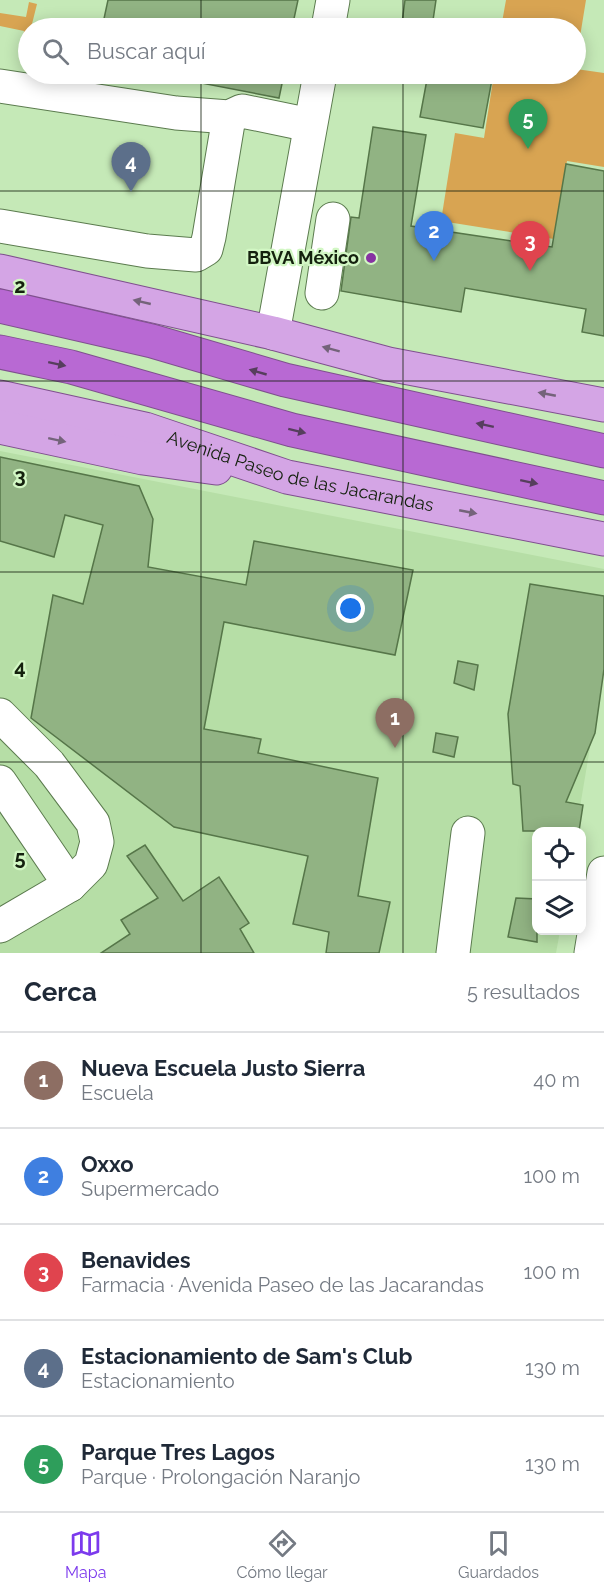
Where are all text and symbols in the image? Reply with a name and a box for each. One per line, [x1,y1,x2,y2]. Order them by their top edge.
search box [18,18,586,84]
icon: search [39,35,72,68]
text: Buscar aquí [87,38,206,64]
pin: 5 [508,100,548,149]
pin: 4 [112,142,150,192]
pin: 2 [414,212,454,261]
pin: 3 [510,222,550,271]
place label: BBVA México [247,247,359,268]
marker: BBVA México [364,251,378,265]
text: 2 [14,274,26,298]
one-way arrow [133,297,151,307]
one-way arrow [322,344,340,353]
one-way arrow [48,360,67,369]
one-way arrow [249,367,267,376]
one-way arrow [537,389,556,398]
one-way arrow [476,420,495,430]
street label: Avenida Paseo de las Jacarandas [164,426,436,516]
one-way arrow [287,426,306,436]
one-way arrow [48,435,66,445]
text: 3 [14,464,26,488]
one-way arrow [519,478,538,487]
one-way arrow [459,508,478,517]
your location [336,594,365,623]
text: 4 [14,655,26,679]
pin: 1 [376,698,414,748]
map controls [532,827,586,935]
button: locate [532,827,586,881]
text: 5 [14,846,26,870]
button: layers [532,881,586,935]
text: Cerca [24,977,97,1007]
text: 5 resultados [467,980,580,1004]
text: Nueva Escuela Justo Sierra [81,1055,365,1081]
text: 1 [39,1068,48,1092]
text: 40 m [533,1068,580,1092]
text: Escuela [81,1081,154,1105]
text: Oxxo [81,1151,134,1177]
text: 2 [38,1164,49,1188]
text: 100 m [523,1164,580,1188]
text: Supermercado [81,1177,219,1201]
text: Benavides [81,1247,191,1273]
text: 3 [38,1260,49,1284]
text: 100 m [523,1260,580,1284]
text: Farmacia · Avenida Paseo de las Jacarandas [81,1273,484,1297]
text: Estacionamiento de Sam's Club [81,1343,412,1369]
text: 4 [38,1356,49,1380]
text: 130 m [525,1356,580,1380]
text: Estacionamiento [81,1369,235,1393]
text: Parque Tres Lagos [81,1439,275,1465]
text: 5 [38,1452,49,1476]
text: 130 m [525,1452,580,1476]
text: Parque · Prolongación Naranjo [81,1465,360,1489]
tab: Mapa [65,1527,106,1582]
tab: Cómo llegar [237,1527,328,1582]
tab: Guardados [458,1527,539,1582]

